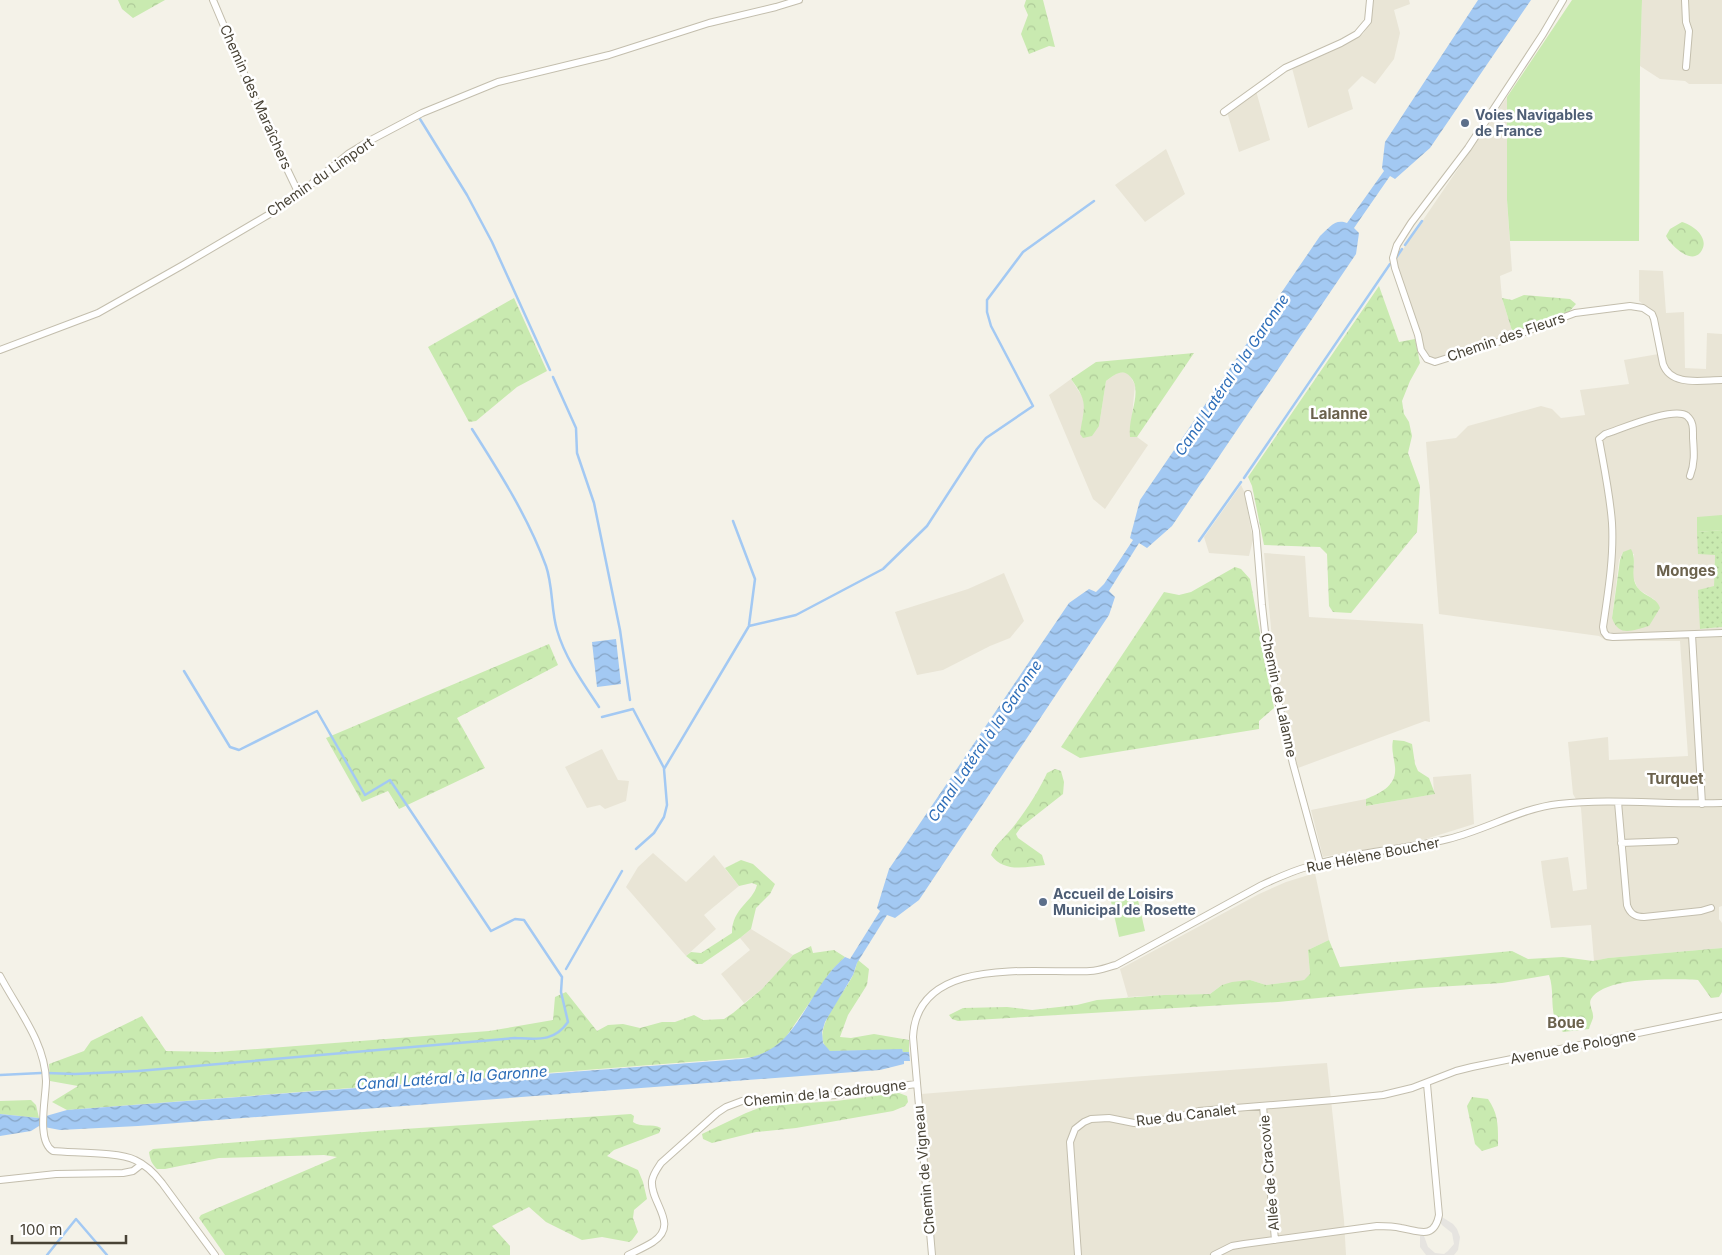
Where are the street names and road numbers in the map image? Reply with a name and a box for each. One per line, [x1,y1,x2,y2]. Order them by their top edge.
street label: Chemin des Maraîchers [217,22,296,172]
street label: Chemin du Limport [263,133,377,220]
street label: Chemin des Fleurs [1445,308,1567,365]
street label: Chemin de Lalanne [1258,631,1301,759]
street label: Rue Hélène Boucher [1305,833,1441,876]
street label: Avenue de Pologne [1509,1026,1637,1067]
street label: Chemin de la Cadrougne [743,1075,907,1110]
street label: Rue du Canalet [1135,1100,1237,1129]
street label: Chemin de Vigneau [909,1105,938,1235]
street label: Allée de Cracovie [1255,1114,1282,1232]

